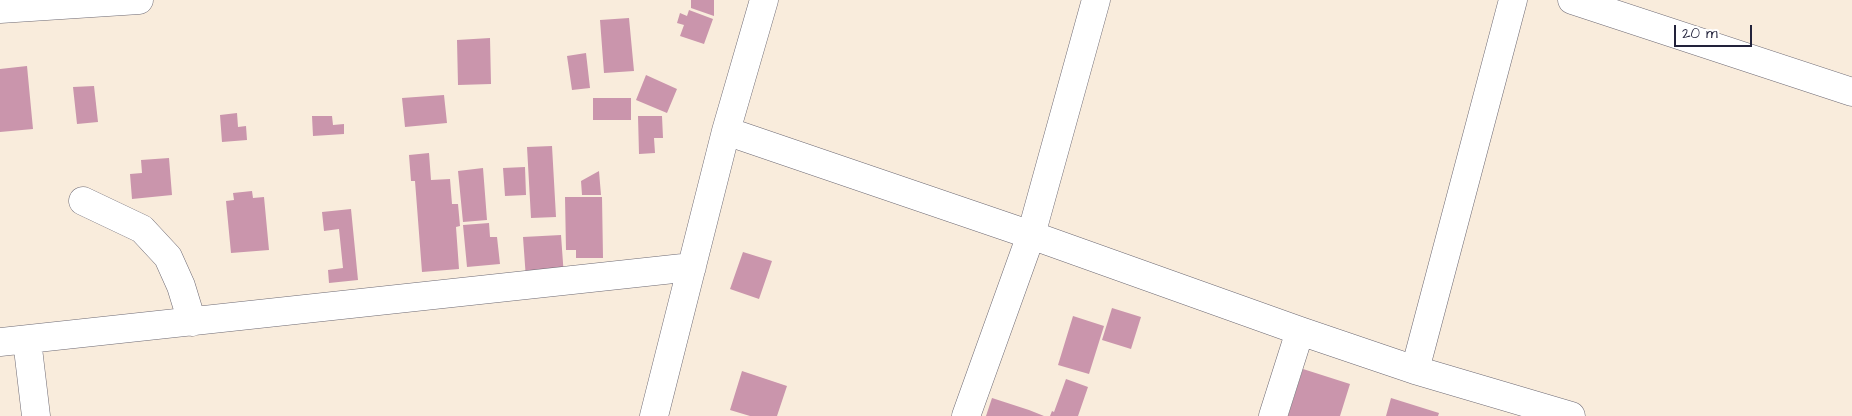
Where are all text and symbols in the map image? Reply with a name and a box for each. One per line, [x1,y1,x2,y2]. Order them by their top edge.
scale bar [1677,15,1754,47]
text: 20 m [1682,23,1718,44]

